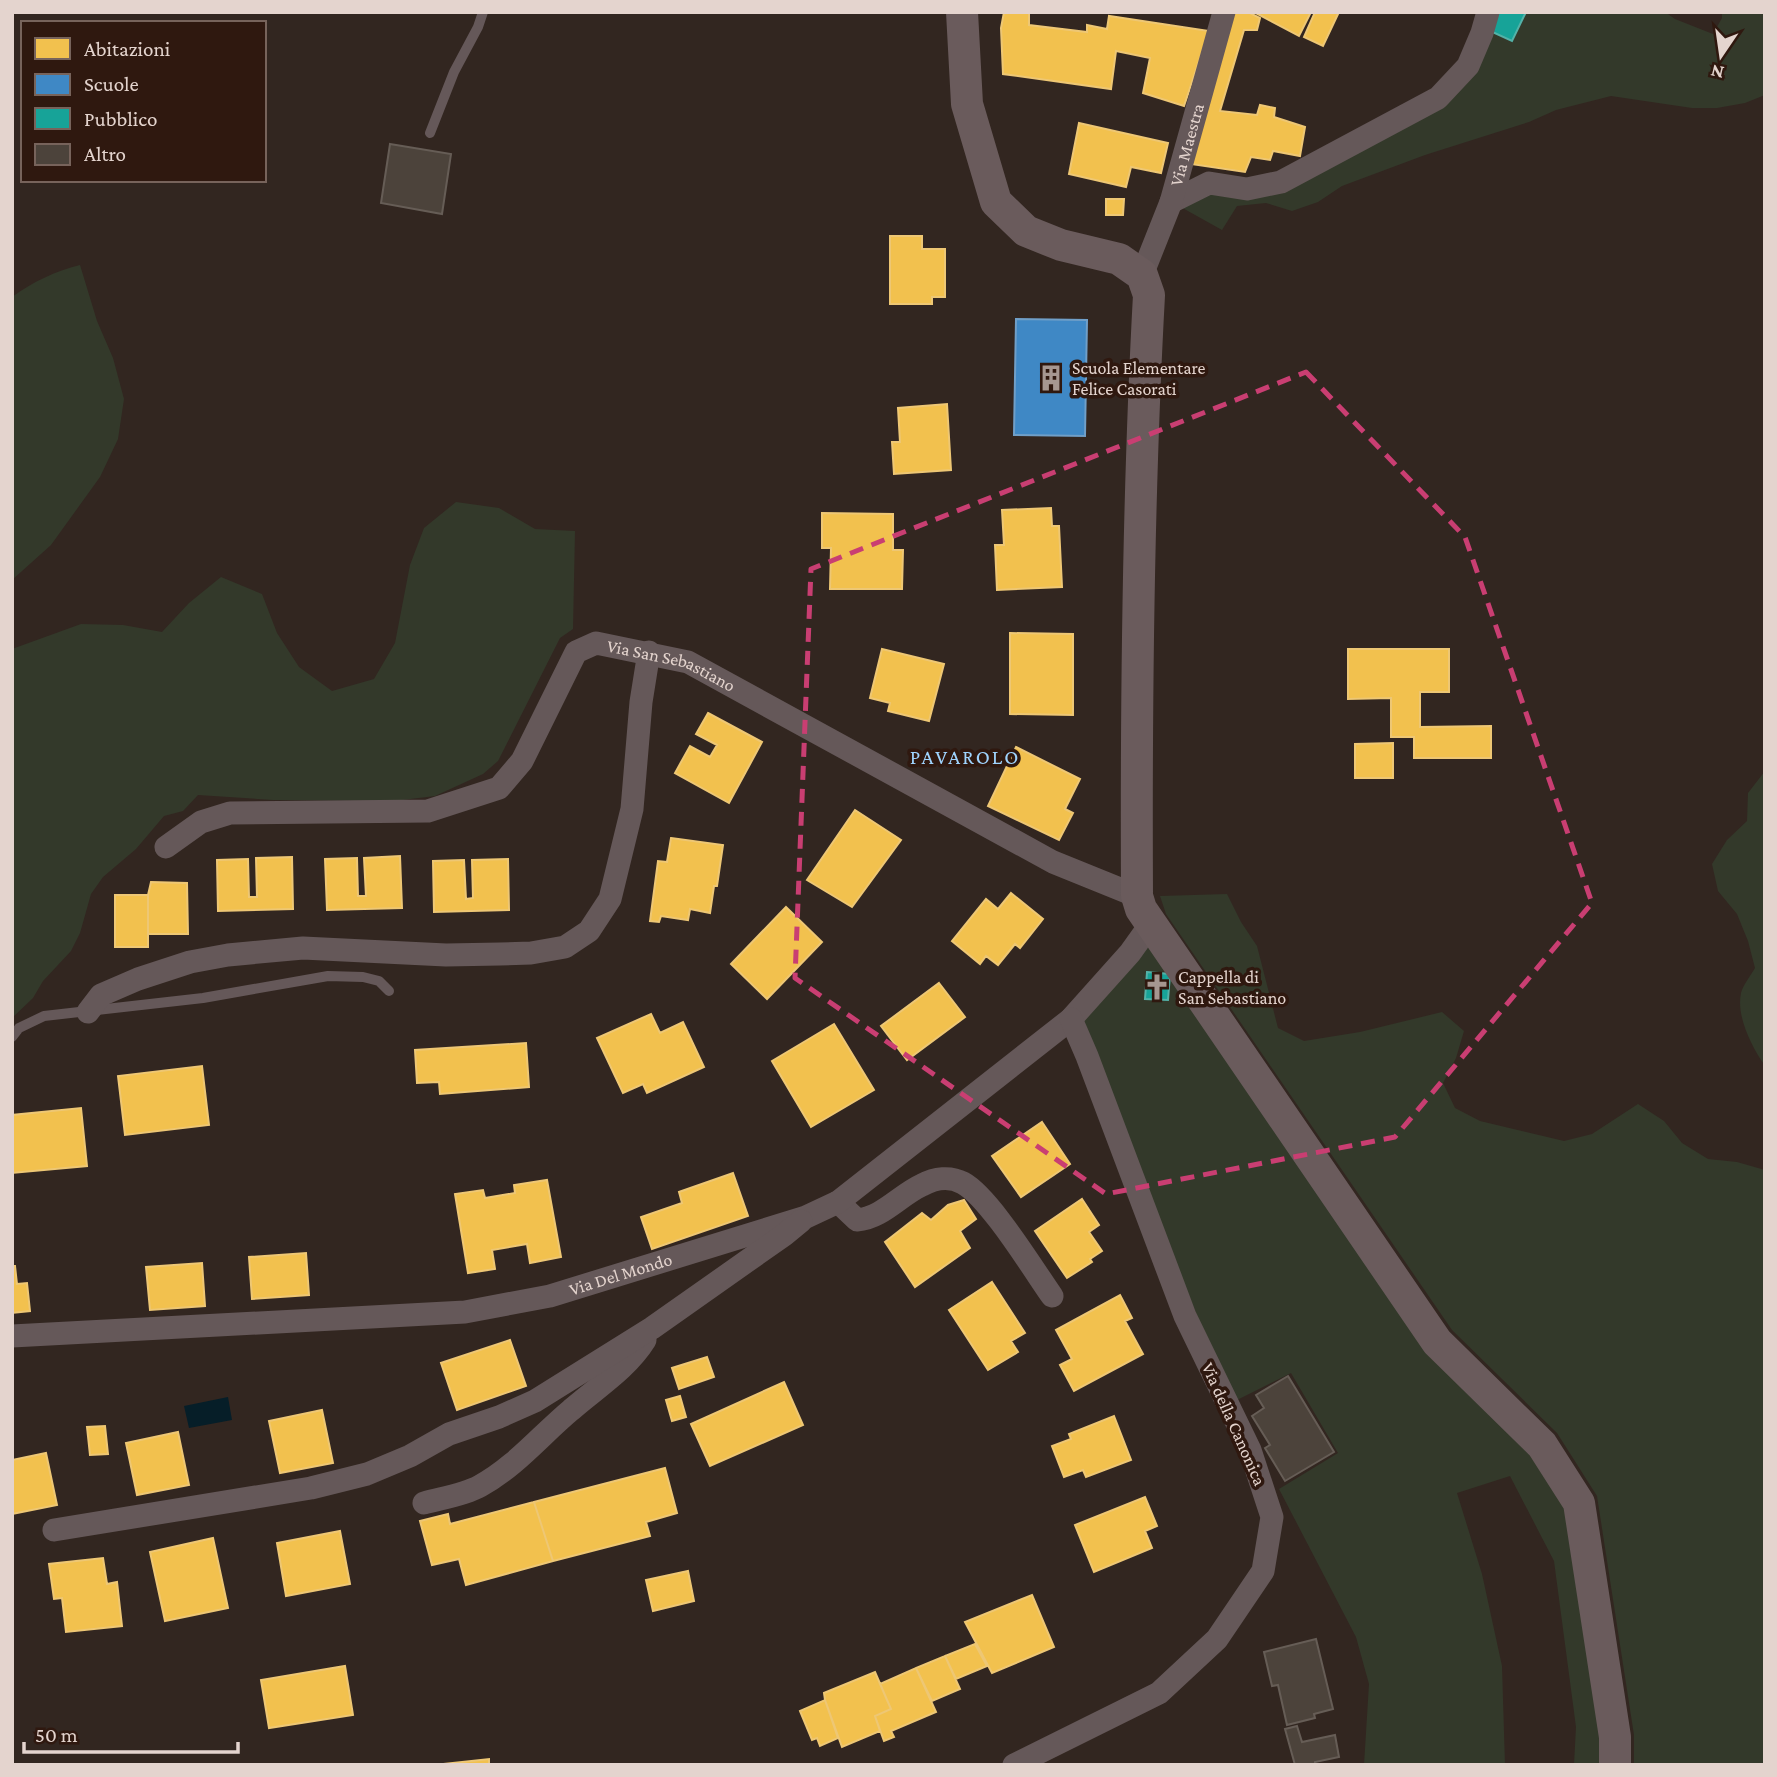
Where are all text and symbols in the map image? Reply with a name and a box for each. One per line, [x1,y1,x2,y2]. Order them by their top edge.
legend [21,21,266,182]
north arrow [1686,21,1756,91]
text: Abitazioni [84,37,171,61]
text: N [1709,60,1726,84]
text: Scuole [84,72,139,96]
street label: Via Maestra [1166,101,1208,188]
text: Pubblico [84,107,157,131]
text: Altro [84,142,126,166]
place label: Scuola Elementare Felice Casorati [1072,358,1205,399]
building icon: Scuola Elementare Felice Casorati [1036,363,1066,393]
street label: Via San Sebastiano [605,636,739,696]
district label: PAVAROLO [910,745,1020,769]
place label: Cappella di San Sebastiano [1178,967,1286,1008]
church icon: Cappella di San Sebastiano [1142,972,1172,1002]
street label: Via Del Mondo [567,1249,674,1299]
street label: Via della Canonica [1198,1359,1270,1489]
scale bar [24,1710,238,1754]
text: 50 m [35,1723,78,1747]

